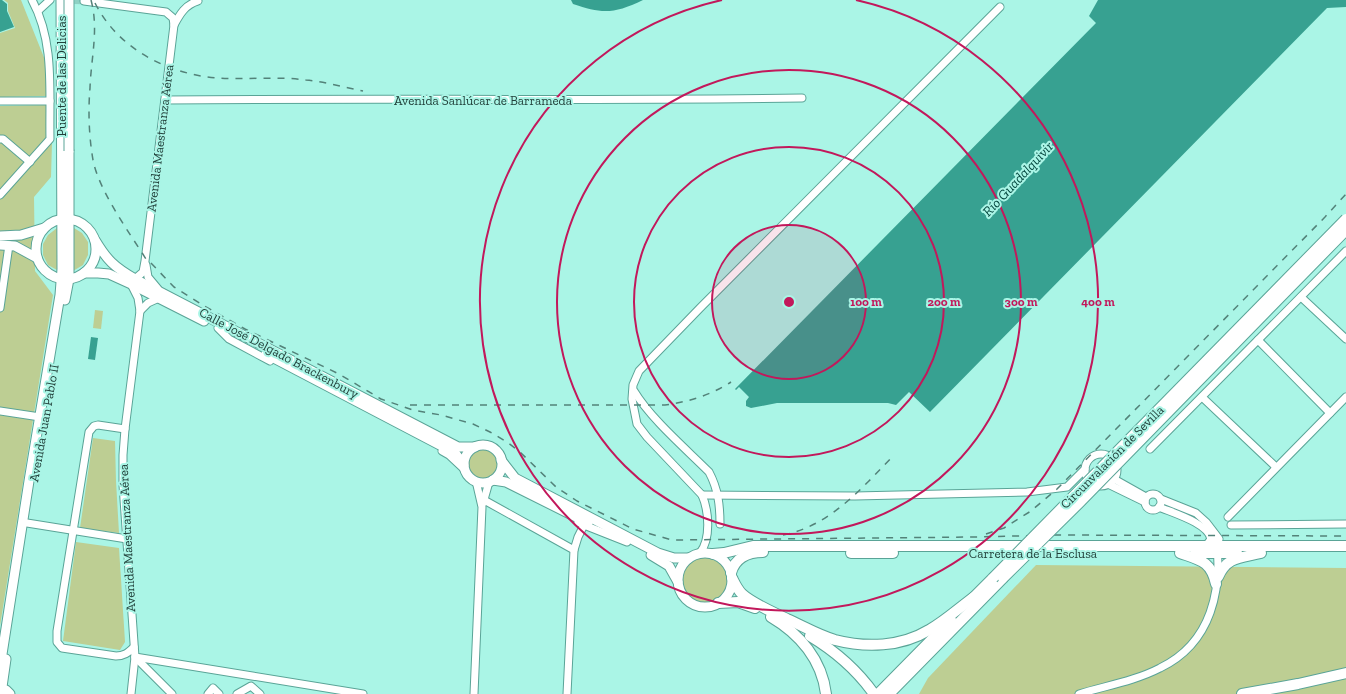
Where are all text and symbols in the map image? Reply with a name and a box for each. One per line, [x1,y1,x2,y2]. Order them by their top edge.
street label: Puente de las Delicias [54,15,69,136]
street label: Avenida Maestranza Aérea [144,63,177,213]
street label: Avenida Sanlúcar de Barrameda [394,93,573,108]
water label: Río Guadalquivir [979,138,1057,220]
centre of rings [782,295,796,309]
text: 100 m [850,295,882,309]
text: 200 m [927,295,961,309]
text: 300 m [1005,295,1038,309]
text: 400 m [1081,295,1115,309]
street label: Calle José Delgado Brackenbury [197,305,362,402]
street label: Avenida Juan Pablo II [26,363,62,483]
street label: Circunvalación de Sevilla [1057,402,1167,512]
street label: Avenida Maestranza Aérea [116,463,138,612]
street label: Carretera de la Esclusa [969,546,1098,561]

